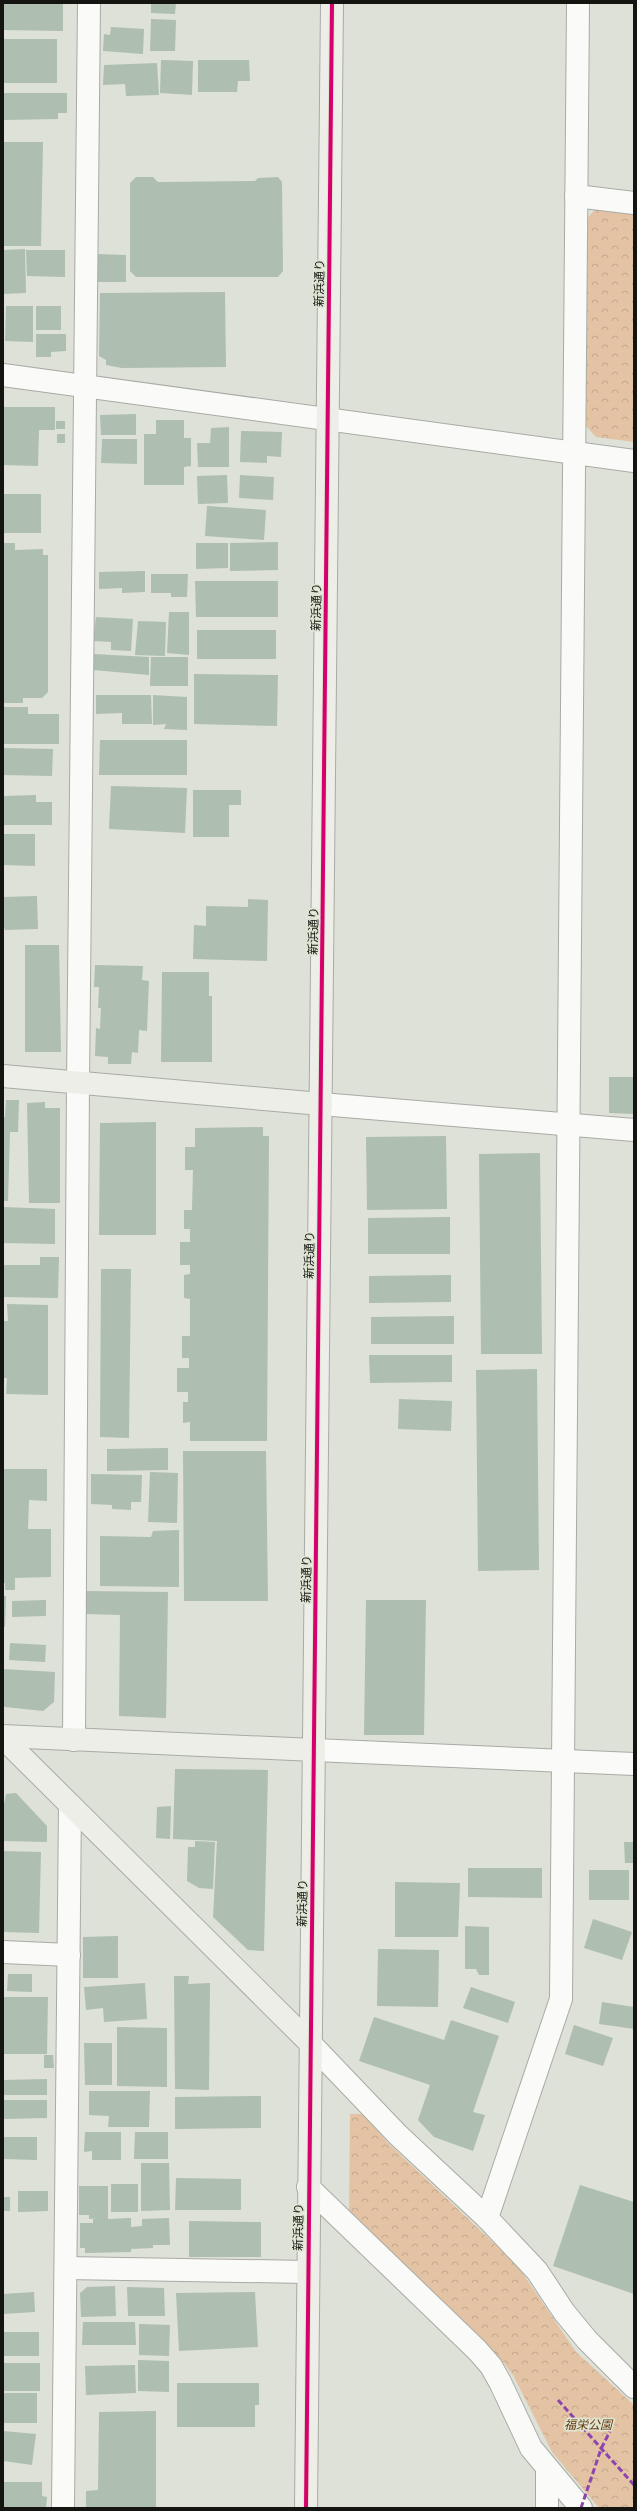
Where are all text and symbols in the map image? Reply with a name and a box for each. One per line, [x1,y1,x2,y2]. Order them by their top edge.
street label: 新浜通り [311,259,327,307]
street label: 新浜通り [308,583,324,631]
street label: 新浜通り [305,907,321,955]
street label: 新浜通り [301,1231,317,1279]
street label: 新浜通り [298,1555,314,1603]
street label: 新浜通り [294,1879,310,1927]
street label: 新浜通り [290,2203,306,2251]
park label: 福栄公園 [564,2417,614,2432]

